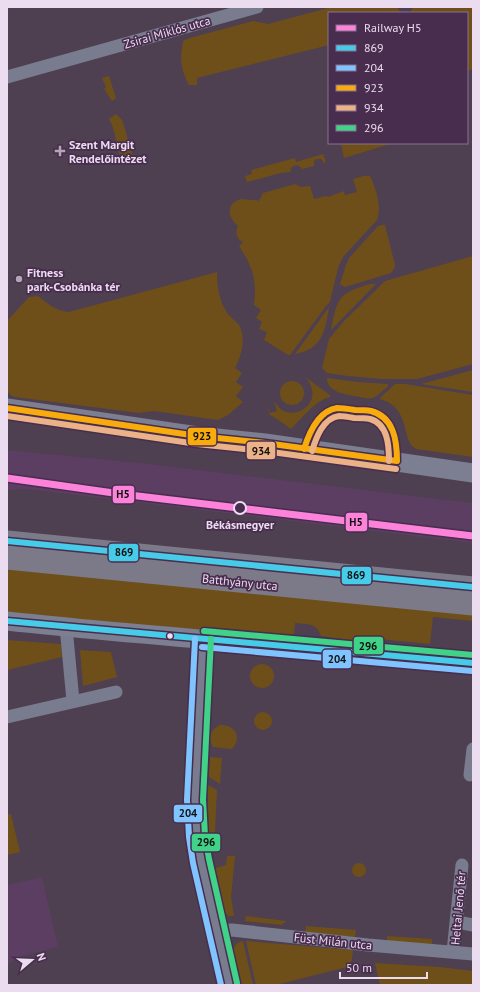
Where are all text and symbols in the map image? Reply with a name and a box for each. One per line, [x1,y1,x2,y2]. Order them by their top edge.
street label: Zsirai Miklós utca [122,12,212,52]
legend [328,12,468,144]
text: Railway H5 [364,20,421,35]
text: 869 [364,40,384,55]
text: 204 [364,60,384,75]
text: 923 [364,80,384,95]
text: 934 [364,100,384,115]
text: 296 [364,120,384,135]
place label: Szent Margit Rendelőintézet [69,137,147,166]
marker: Szent Margit Rendelőintézet [54,145,66,157]
place label: Fitness park-Csobánka tér [27,265,121,294]
marker: Fitness park-Csobánka tér [14,274,24,284]
line badge: 923 [187,427,217,446]
text: 923 [193,429,211,443]
line badge: 934 [246,441,276,460]
text: 934 [252,444,271,458]
line badge: H5 [112,485,135,504]
text: H5 [116,487,130,501]
marker: Békásmegyer [233,501,247,515]
line badge: H5 [345,512,368,532]
text: H5 [349,515,363,529]
place label: Békásmegyer [206,517,275,532]
line badge: 869 [108,543,139,562]
text: 869 [115,545,133,559]
line badge: 869 [341,566,372,585]
text: 869 [347,568,365,582]
street label: Batthyány utca [201,571,279,593]
unlabelled marker [165,631,175,641]
line badge: 296 [353,636,384,655]
text: 296 [359,639,377,653]
line badge: 204 [322,649,352,669]
text: 204 [328,652,347,666]
line badge: 204 [173,804,203,823]
text: 204 [179,806,198,820]
line badge: 296 [191,833,221,852]
text: 296 [197,835,215,849]
street label: Heltai Jenő tér [447,870,469,946]
street label: Füst Milán utca [293,929,373,953]
north arrow [12,940,52,980]
text: N [34,951,49,962]
scale bar [340,954,427,980]
text: 50 m [346,960,372,975]

